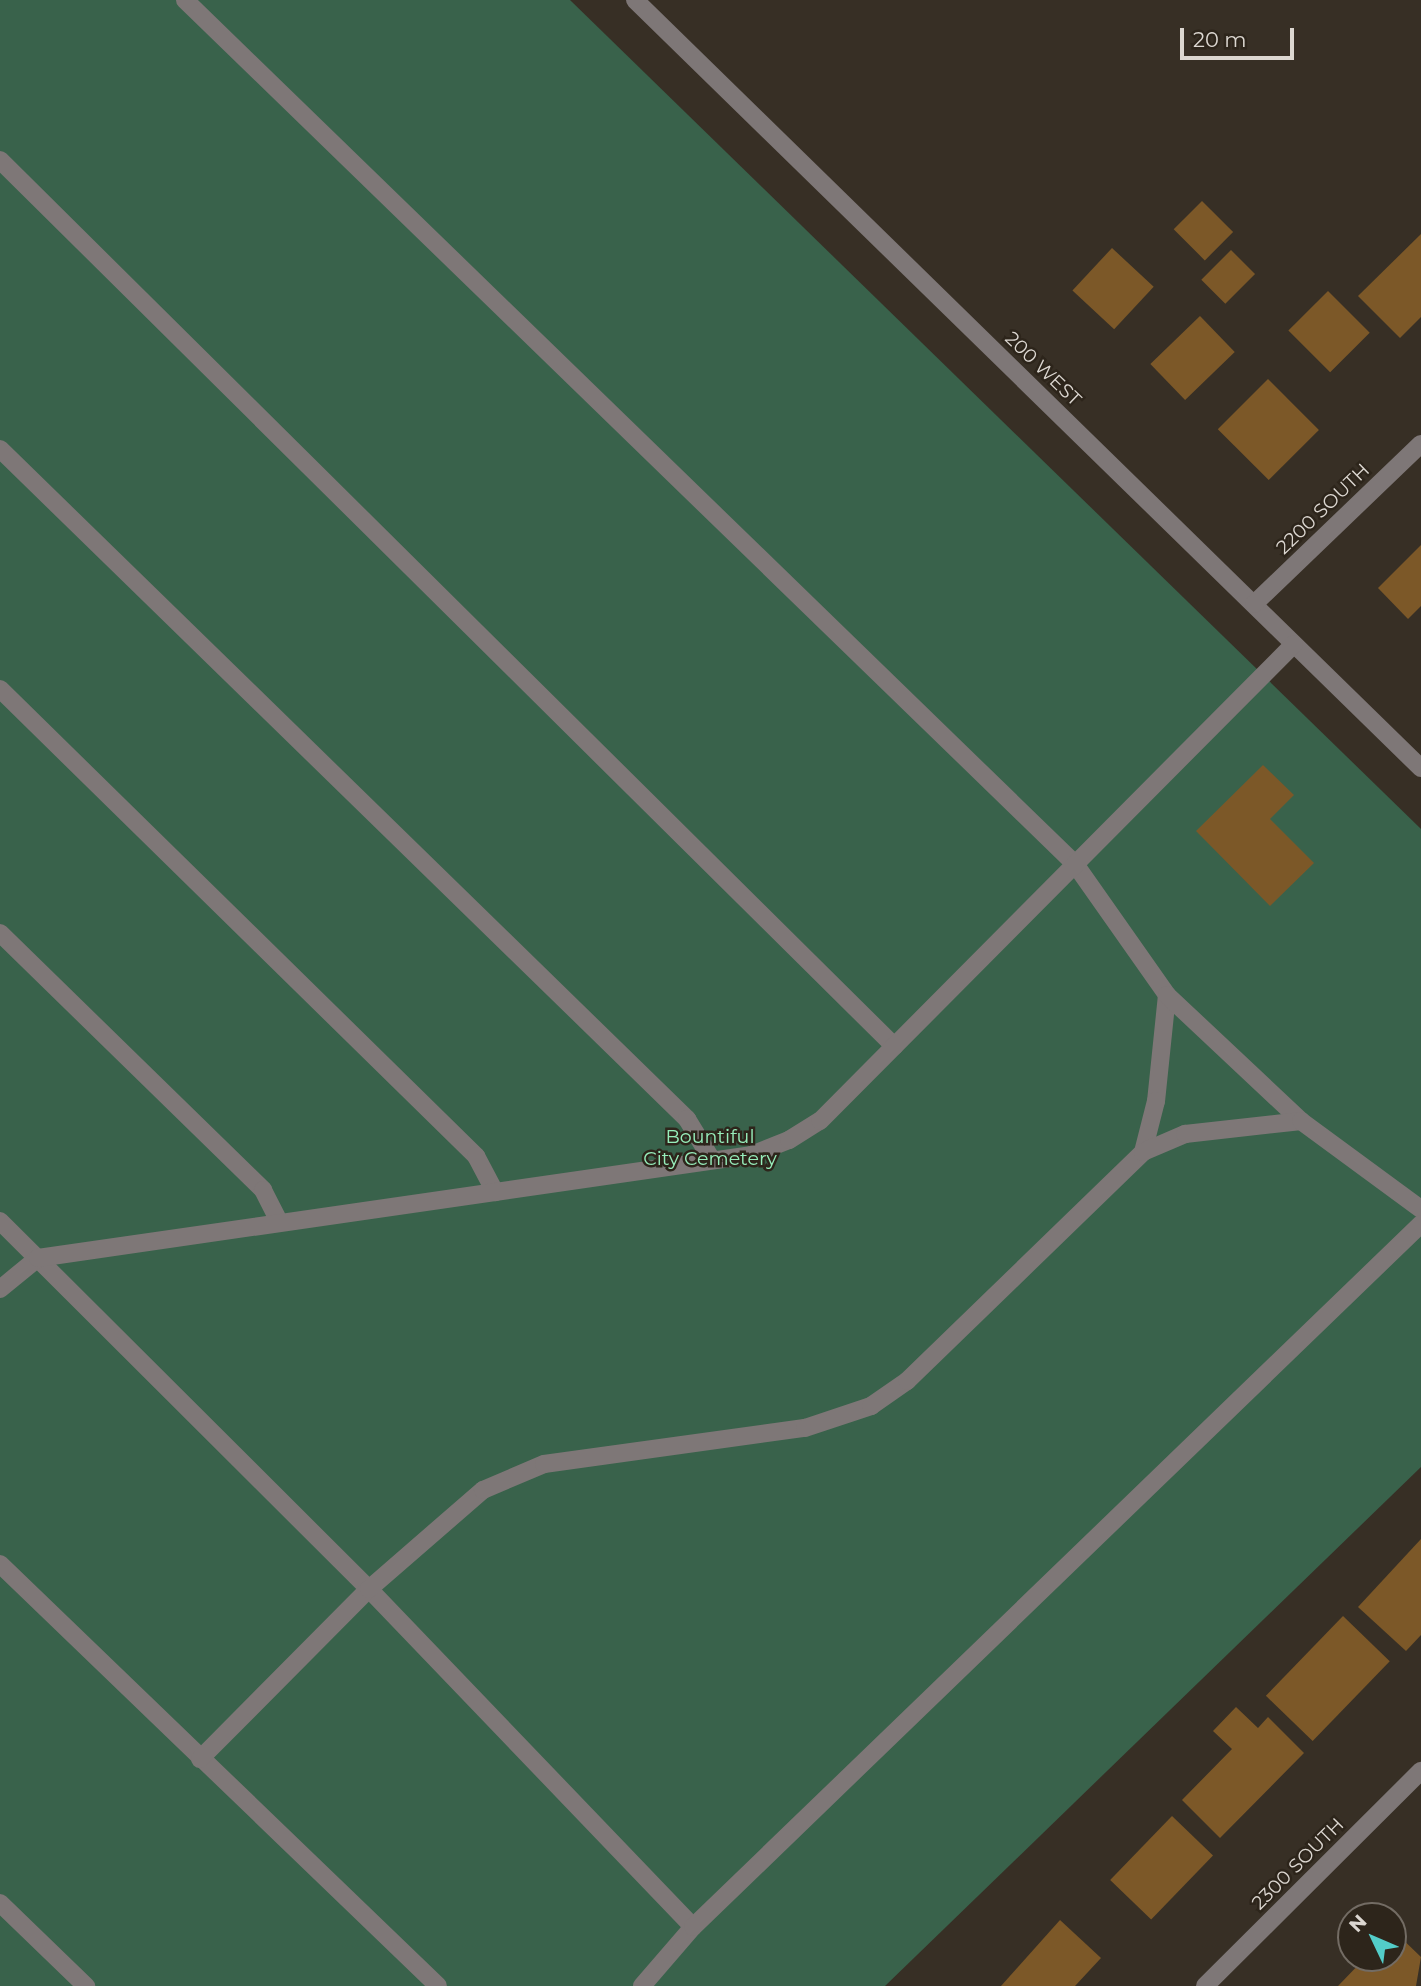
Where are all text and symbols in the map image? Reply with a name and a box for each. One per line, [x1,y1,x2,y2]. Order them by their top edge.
scale bar [1183,14,1297,58]
text: 20 m [1193,27,1247,52]
street label: 200 WEST [1000,327,1086,411]
street label: 2200 SOUTH [1272,459,1374,559]
park label: Bountiful City Cemetery [643,1126,777,1170]
street label: 2300 SOUTH [1247,1813,1349,1915]
north arrow [1337,1902,1407,1972]
text: N [1344,1910,1372,1937]

